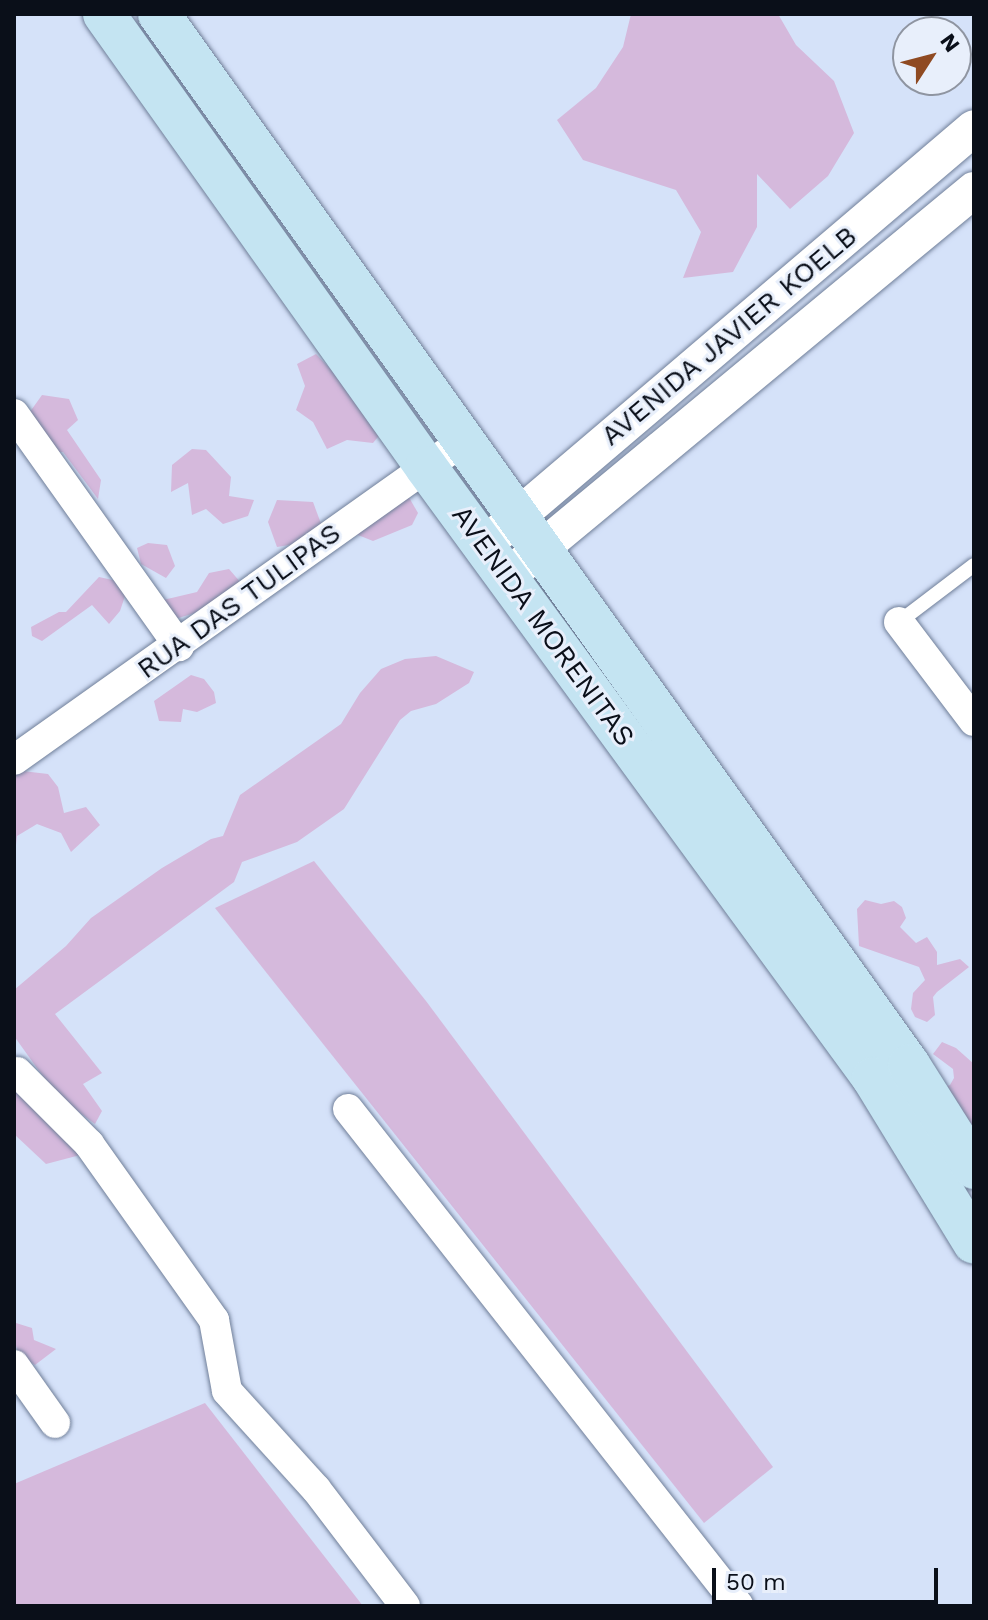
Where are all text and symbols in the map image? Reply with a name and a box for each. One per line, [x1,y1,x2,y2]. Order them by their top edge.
north arrow [892,16,972,96]
text: N [935,29,965,57]
street label: AVENIDA JAVIER KOELB [594,219,864,453]
street label: AVENIDA MORENITAS [444,499,642,753]
street label: RUA DAS TULIPAS [130,515,348,687]
scale bar [716,1552,942,1602]
text: 50 m [726,1568,786,1596]

